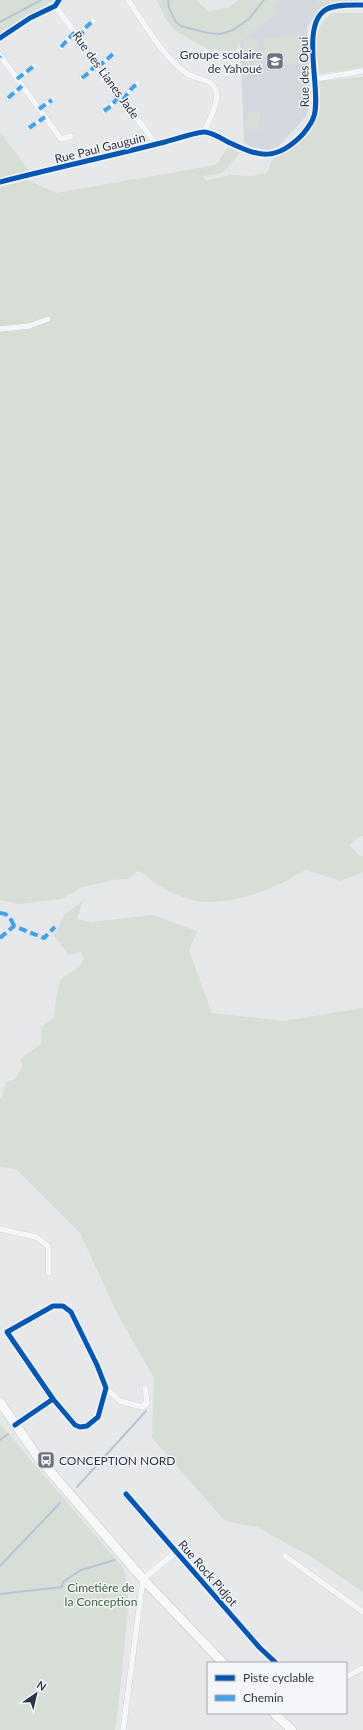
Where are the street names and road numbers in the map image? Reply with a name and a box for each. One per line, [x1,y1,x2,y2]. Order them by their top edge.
street label: Rue des Lianes Jade [69,28,143,122]
street label: Rue des Opui [296,37,312,107]
street label: Rue Paul Gauguin [53,129,147,167]
street label: Rue Rock Pidjot [175,1537,241,1610]

